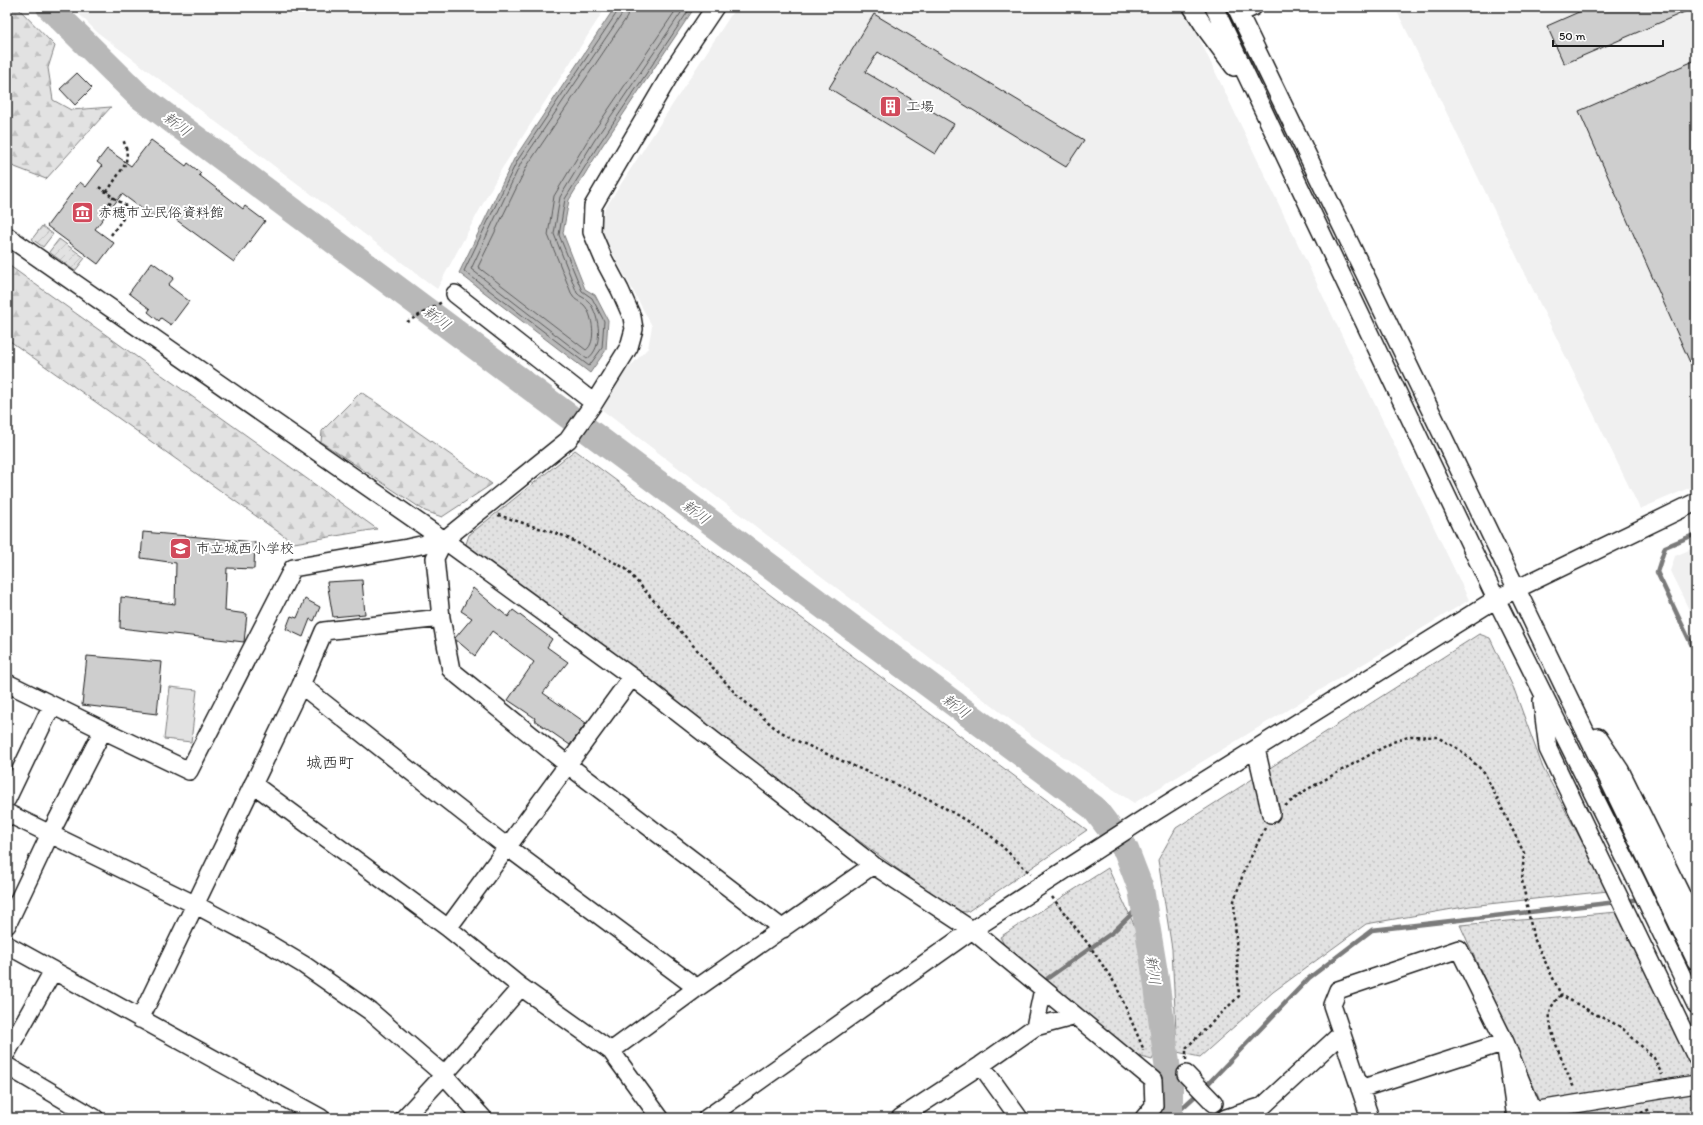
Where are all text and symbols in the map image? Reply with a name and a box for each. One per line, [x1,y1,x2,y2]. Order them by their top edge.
scale bar [1553,22,1663,48]
text: 50 m [1559,29,1585,43]
building icon: 工場 [878,93,904,119]
place label: 工場 [906,98,934,115]
water label: 新川 [160,108,194,140]
museum icon: 赤穂市立民俗資料館 [69,199,95,225]
place label: 赤穂市立民俗資料館 [98,204,224,221]
water label: 新川 [420,302,454,334]
water label: 新川 [679,496,713,528]
school or university icon: 市立城西小学校 [167,535,193,561]
place label: 市立城西小学校 [196,540,294,557]
water label: 新川 [939,690,973,722]
district label: 城西町 [306,753,354,772]
water label: 新川 [1142,954,1164,986]

